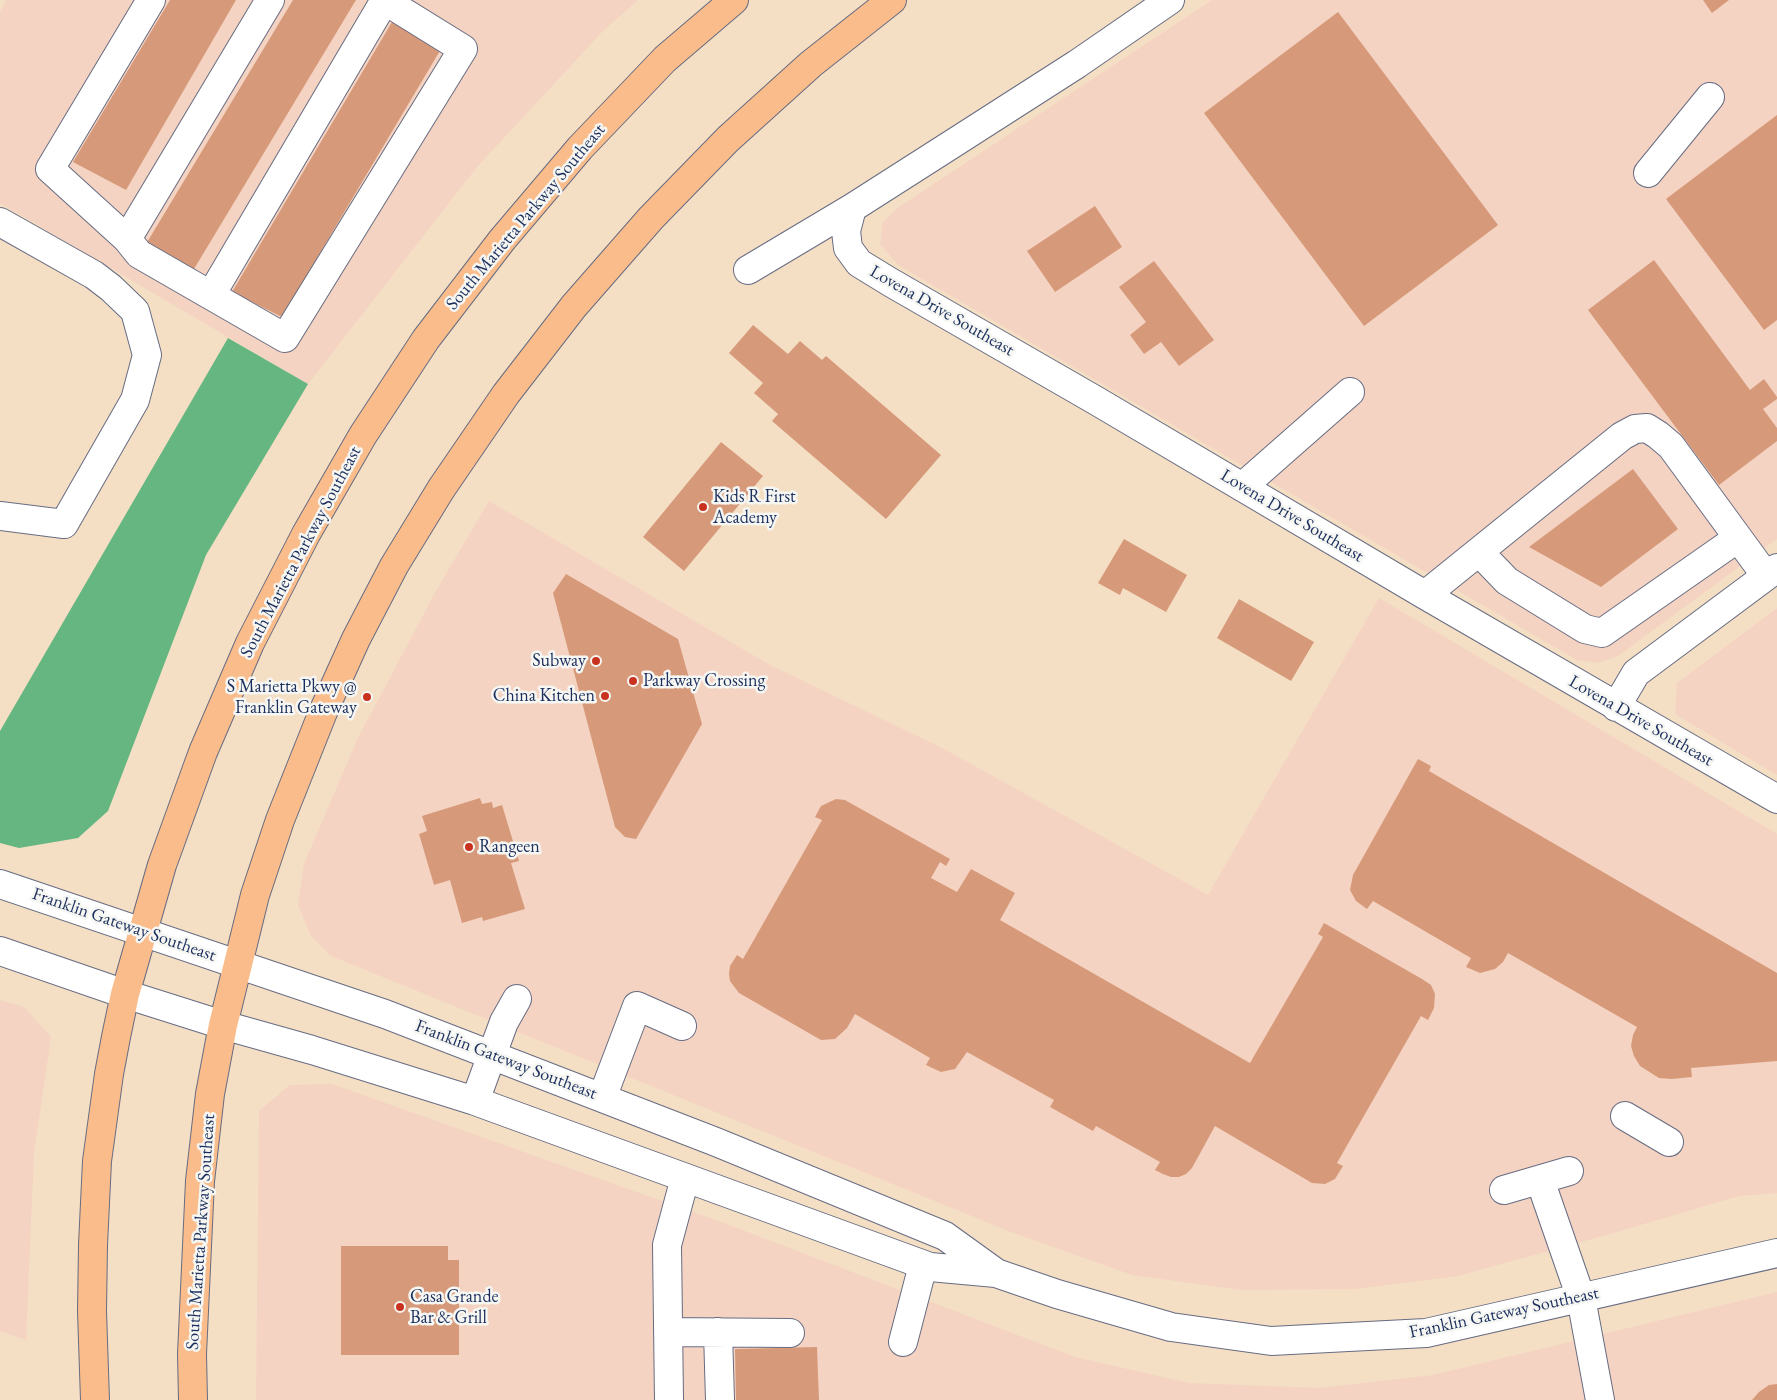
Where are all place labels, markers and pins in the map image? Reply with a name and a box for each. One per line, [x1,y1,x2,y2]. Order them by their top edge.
place label: Kids R First Academy [713,486,796,528]
marker: Kids R First Academy [697,501,709,513]
place label: Subway [532,650,586,672]
marker: Subway [590,655,602,667]
place label: Parkway Crossing [643,670,765,692]
marker: Parkway Crossing [627,675,639,687]
place label: S Marietta Pkwy @ Franklin Gateway [227,676,357,719]
place label: China Kitchen [493,685,595,707]
marker: China Kitchen [599,690,611,702]
marker: S Marietta Pkwy @ Franklin Gateway [361,691,373,703]
place label: Rangeen [479,836,540,858]
marker: Rangeen [463,841,475,853]
place label: Casa Grande Bar & Grill [410,1286,499,1328]
marker: Casa Grande Bar & Grill [394,1301,406,1313]

